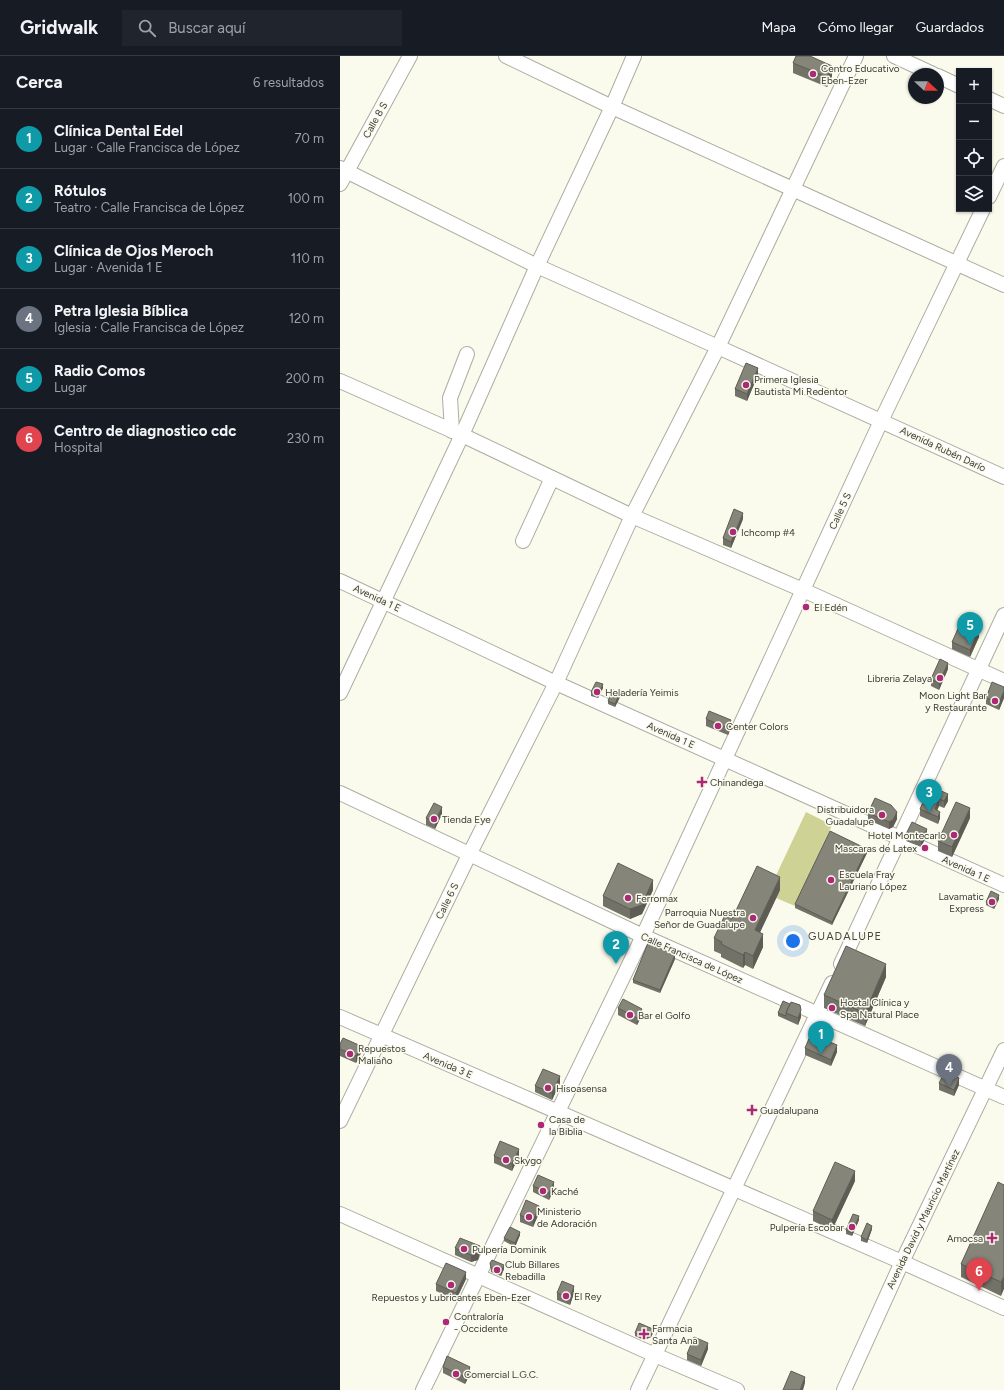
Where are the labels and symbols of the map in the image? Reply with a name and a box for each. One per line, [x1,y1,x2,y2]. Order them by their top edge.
place label: Centro Educativo Eben-Ezer [821,62,900,87]
north arrow [908,68,944,104]
marker: Centro Educativo Eben-Ezer [808,69,818,79]
street label: Calle 8 S [360,100,390,140]
place label: Primera Iglesia Bautista Mi Redentor [754,373,848,398]
marker: Primera Iglesia Bautista Mi Redentor [741,380,751,390]
street label: Avenida Rubén Darío [898,423,988,475]
street label: Calle 5 S [826,491,854,531]
place label: Ichcomp #4 [741,526,795,539]
marker: Ichcomp #4 [728,527,738,537]
street label: Avenida 1 E [351,581,403,615]
place label: El Edén [814,601,848,614]
marker: El Edén [801,602,811,612]
pin: 5 [957,612,983,645]
place label: Libreria Zelaya [867,672,932,685]
marker: Libreria Zelaya [935,673,945,683]
place label: Heladería Yeimis [605,686,679,699]
marker: Heladería Yeimis [592,687,602,697]
place label: Moon Light Bar y Restaurante [919,689,988,714]
marker: Moon Light Bar y Restaurante [990,696,1000,706]
street label: Avenida 1 E [645,719,697,751]
place label: Center Colors [726,720,789,733]
marker: Center Colors [713,721,723,731]
place label: Chinandega [710,776,764,789]
marker: Chinandega [697,777,707,787]
pin: 3 [916,779,942,812]
place label: Distribuidora Guadalupe [817,803,875,828]
marker: Distribuidora Guadalupe [877,810,887,820]
place label: Tienda Eye [442,813,491,826]
marker: Tienda Eye [429,814,439,824]
place label: Hotel Montecarlo [868,829,946,842]
marker: Hotel Montecarlo [949,830,959,840]
place label: Mascaras de Latex [835,842,917,855]
marker: Mascaras de Latex [920,843,930,853]
street label: Avenida 1 E [940,853,992,885]
place label: Escuela Fray Lauriano López [839,868,907,893]
marker: Escuela Fray Lauriano López [826,875,836,885]
street label: Calle 6 S [433,881,461,921]
place label: Lavamatic Express [938,890,985,915]
place label: Ferromax [636,892,678,905]
marker: Ferromax [623,893,633,903]
marker: Lavamatic Express [987,897,997,907]
place label: Parroquia Nuestra Señor de Guadalupe [654,906,746,931]
marker: Parroquia Nuestra Señor de Guadalupe [748,913,758,923]
street label: Calle Francisca de López [639,930,745,986]
district label: GUADALUPE [808,930,882,943]
pin: 2 [603,931,629,964]
your location [783,931,803,951]
place label: Hostal Clínica y Spa Natural Place [840,996,919,1021]
marker: Hostal Clínica y Spa Natural Place [827,1003,837,1013]
place label: Bar el Golfo [638,1009,690,1022]
marker: Bar el Golfo [625,1010,635,1020]
pin: 1 [808,1021,834,1054]
place label: Repuestos Maliaño [358,1042,406,1067]
marker: Repuestos Maliaño [345,1049,355,1059]
street label: Avenida 3 E [421,1049,475,1081]
pin: 4 [936,1054,962,1087]
place label: Hisoasensa [556,1082,607,1095]
marker: Hisoasensa [543,1083,553,1093]
place label: Guadalupana [760,1104,819,1117]
marker: Guadalupana [747,1105,757,1115]
place label: Casa de la Biblia [549,1113,585,1138]
marker: Casa de la Biblia [536,1120,546,1130]
street label: Avenida David y Mauricio Martínez [883,1147,963,1291]
place label: Skygo [514,1154,542,1167]
marker: Skygo [501,1155,511,1165]
place label: Kaché [551,1185,579,1198]
marker: Kaché [538,1186,548,1196]
place label: Ministerio de Adoración [537,1205,597,1230]
marker: Ministerio de Adoración [524,1212,534,1222]
place label: Pulpería Escobar [770,1221,845,1234]
marker: Pulpería Escobar [847,1222,857,1232]
place label: Amocsa [947,1232,983,1245]
marker: Amocsa [986,1232,998,1244]
place label: Pulpería Dominik [472,1243,547,1256]
marker: Pulpería Dominik [459,1244,469,1254]
place label: Club Billares Rebadilla [505,1258,560,1283]
pin: 6 [966,1258,992,1291]
marker: Club Billares Rebadilla [492,1265,502,1275]
marker: Repuestos y Lubricantes Eben-Ezer [446,1280,456,1290]
place label: El Rey [574,1290,602,1303]
place label: Repuestos y Lubricantes Eben-Ezer [371,1291,531,1304]
marker: El Rey [561,1291,571,1301]
place label: Contraloría - Occidente [454,1310,508,1335]
marker: Contraloría - Occidente [441,1317,451,1327]
place label: Farmacia Santa Ana [652,1322,698,1347]
marker: Farmacia Santa Ana [639,1329,649,1339]
place label: Comercial L.G.C. [464,1368,538,1381]
marker: Comercial L.G.C. [451,1369,461,1379]

